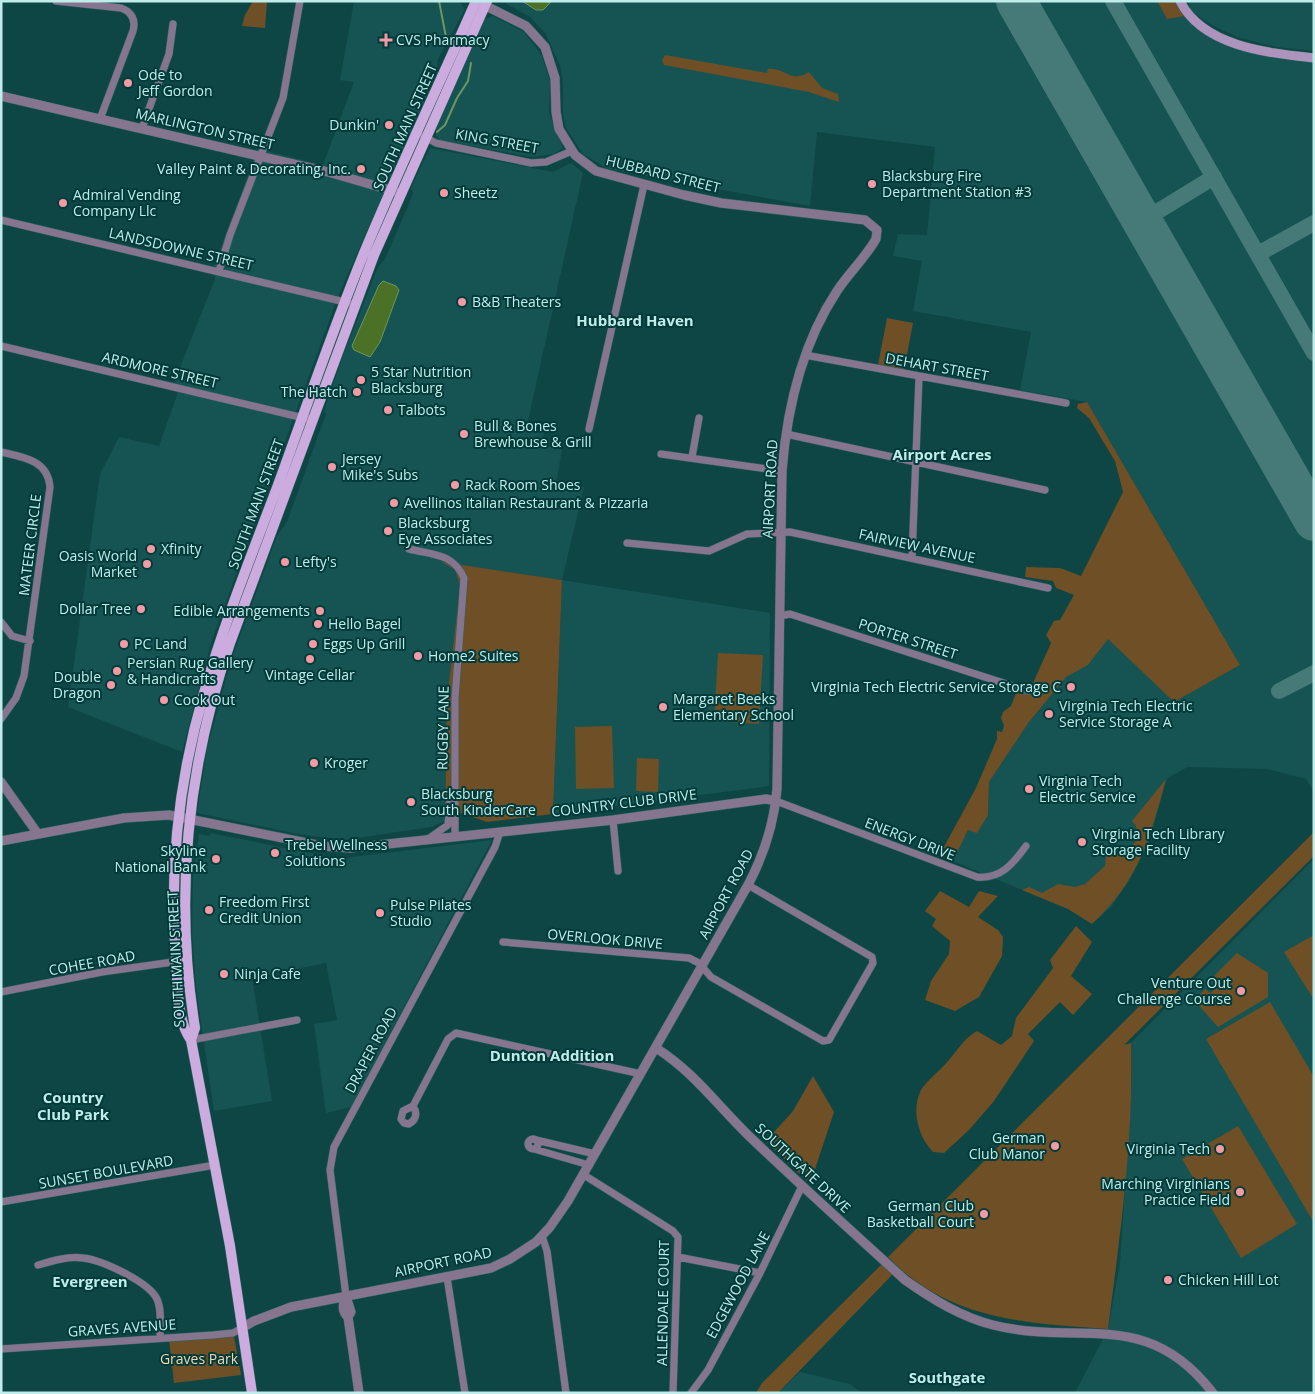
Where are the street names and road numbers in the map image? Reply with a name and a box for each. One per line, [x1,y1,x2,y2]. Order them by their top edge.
street label: SOUTH MAIN STREET [368,60,441,193]
street label: MARLINGTON STREET [134,103,277,154]
street label: KING STREET [454,124,540,157]
street label: HUBBARD STREET [604,150,723,197]
street label: LANDSDOWNE STREET [107,223,256,274]
street label: ARDMORE STREET [100,347,220,392]
street label: DEHART STREET [884,348,990,385]
street label: SOUTH MAIN STREET [223,436,288,572]
street label: AIRPORT ROAD [757,439,782,539]
street label: MATEER CIRCLE [14,493,45,597]
street label: FAIRVIEW AVENUE [857,524,977,567]
street label: PORTER STREET [856,614,960,664]
street label: RUGBY LANE [432,686,453,770]
street label: COUNTRY CLUB DRIVE [550,784,698,821]
street label: ENERGY DRIVE [862,813,958,864]
street label: AIRPORT ROAD [694,845,757,942]
street label: SOUTH MAIN STREET [162,890,189,1028]
street label: OVERLOOK DRIVE [547,924,664,953]
street label: COHEE ROAD [47,946,137,979]
street label: DRAPER ROAD [340,1004,401,1096]
street label: SOUTHGATE DRIVE [752,1118,855,1217]
street label: SUNSET BOULEVARD [37,1150,175,1193]
street label: EDGEWOOD LANE [701,1228,774,1342]
street label: ALLENDALE COURT [652,1240,673,1366]
street label: AIRPORT ROAD [392,1242,493,1281]
street label: GRAVES AVENUE [67,1314,177,1341]

